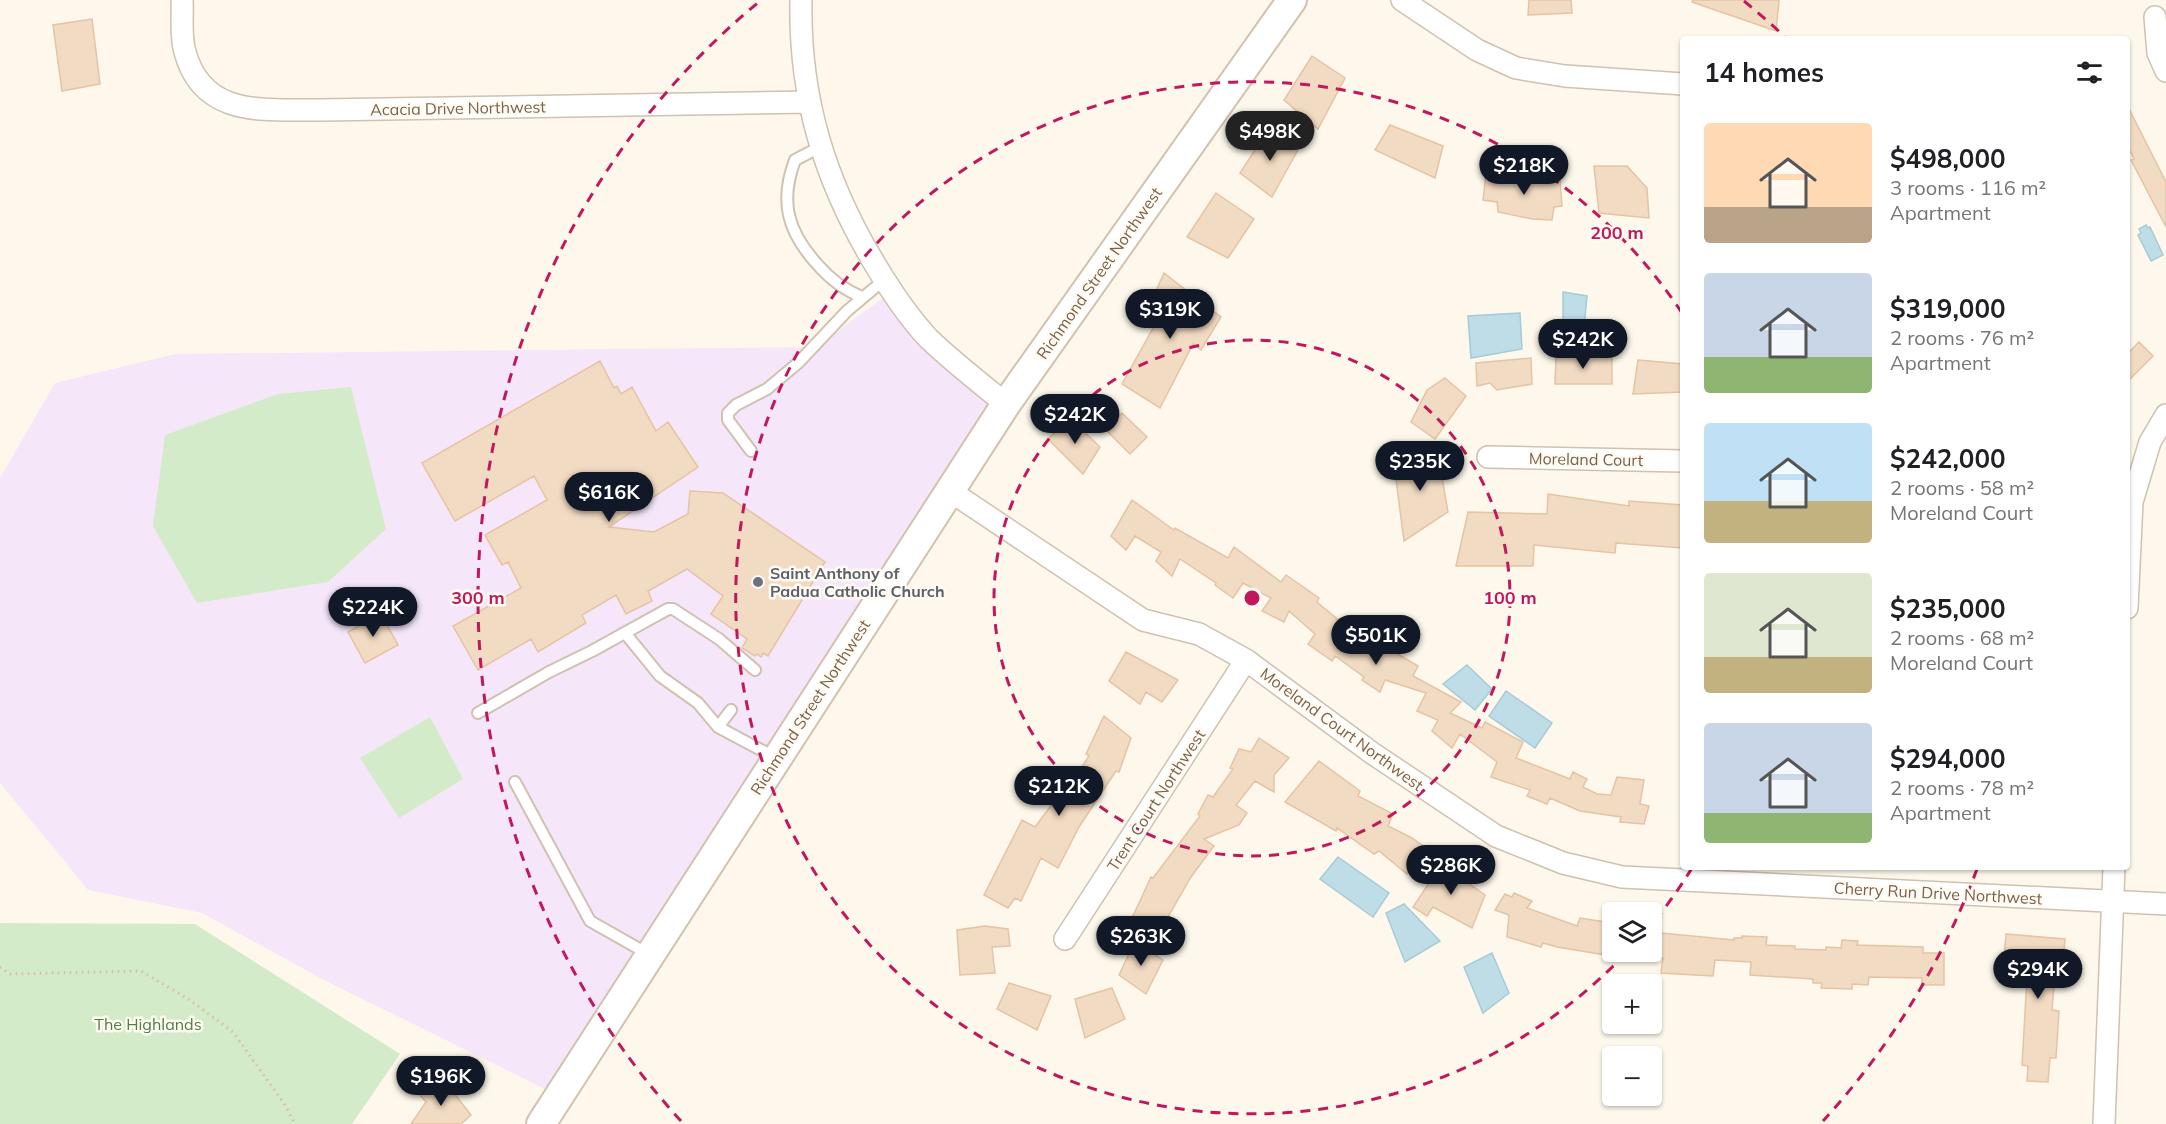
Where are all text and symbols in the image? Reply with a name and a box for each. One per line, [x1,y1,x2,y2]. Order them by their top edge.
text: 14 homes [1704,56,1824,89]
icon: filters [2073,56,2106,89]
street label: Acacia Drive Northwest [370,96,546,120]
pin: $498K [1228,111,1312,162]
text: $498K [1239,118,1301,143]
text: $498,000 [1890,142,2006,175]
pin: $218K [1482,145,1566,196]
icon: home [1752,147,1824,219]
text: $218K [1493,152,1555,177]
text: 3 rooms · 116 m² [1890,175,2046,200]
street label: Richmond Street Northwest [1032,183,1166,363]
text: Apartment [1890,200,1991,225]
text: 200 m [1590,221,1644,244]
pin: $319K [1128,289,1212,340]
text: $319,000 [1890,292,2006,325]
text: $319K [1139,296,1201,321]
icon: home [1752,297,1824,369]
pin: $242K [1541,319,1625,370]
text: 2 rooms · 76 m² [1890,325,2034,350]
text: $242K [1552,326,1614,351]
text: Apartment [1890,350,1991,375]
pin: $242K [1033,394,1117,445]
text: $242K [1044,401,1106,426]
pin: $235K [1378,441,1462,492]
text: $242,000 [1890,442,2006,475]
icon: home [1752,447,1824,519]
text: $235K [1389,448,1451,473]
street label: Moreland Court [1529,448,1644,470]
pin: $616K [567,472,651,523]
text: 2 rooms · 58 m² [1890,475,2034,500]
text: $616K [578,479,640,504]
text: Moreland Court [1890,500,2033,525]
place label: Saint Anthony of Padua Catholic Church [770,563,945,601]
marker: Saint Anthony of Padua Catholic Church [751,575,765,589]
text: 300 m [451,586,505,609]
text: 100 m [1483,586,1537,609]
pin: $224K [331,587,415,638]
centre of rings [1242,588,1262,608]
text: $235,000 [1890,592,2006,625]
text: $224K [342,594,404,619]
icon: home [1752,597,1824,669]
street label: Richmond Street Northwest [746,615,874,798]
pin: $501K [1334,615,1418,666]
text: $501K [1345,622,1407,647]
text: 2 rooms · 68 m² [1890,625,2034,650]
text: Moreland Court [1890,650,2033,675]
street label: Moreland Court Northwest [1257,663,1428,795]
street label: Trent Court Northwest [1103,725,1210,875]
text: $294,000 [1890,742,2006,775]
icon: home [1752,747,1824,819]
pin: $212K [1017,766,1101,817]
text: $212K [1028,773,1090,798]
text: 2 rooms · 78 m² [1890,775,2034,800]
text: Apartment [1890,800,1991,825]
pin: $286K [1409,845,1493,896]
text: $286K [1420,852,1482,877]
street label: Cherry Run Drive Northwest [1833,878,2043,908]
map controls [1602,902,1662,1106]
button: layers [1602,902,1662,962]
pin: $263K [1099,916,1183,967]
text: $263K [1110,923,1172,948]
pin: $294K [1996,949,2080,1000]
text: $294K [2007,956,2069,981]
button: + [1602,974,1662,1034]
park label: The Highlands [94,1014,202,1034]
button: − [1602,1046,1662,1106]
pin: $196K [399,1056,483,1107]
text: $196K [410,1063,472,1088]

